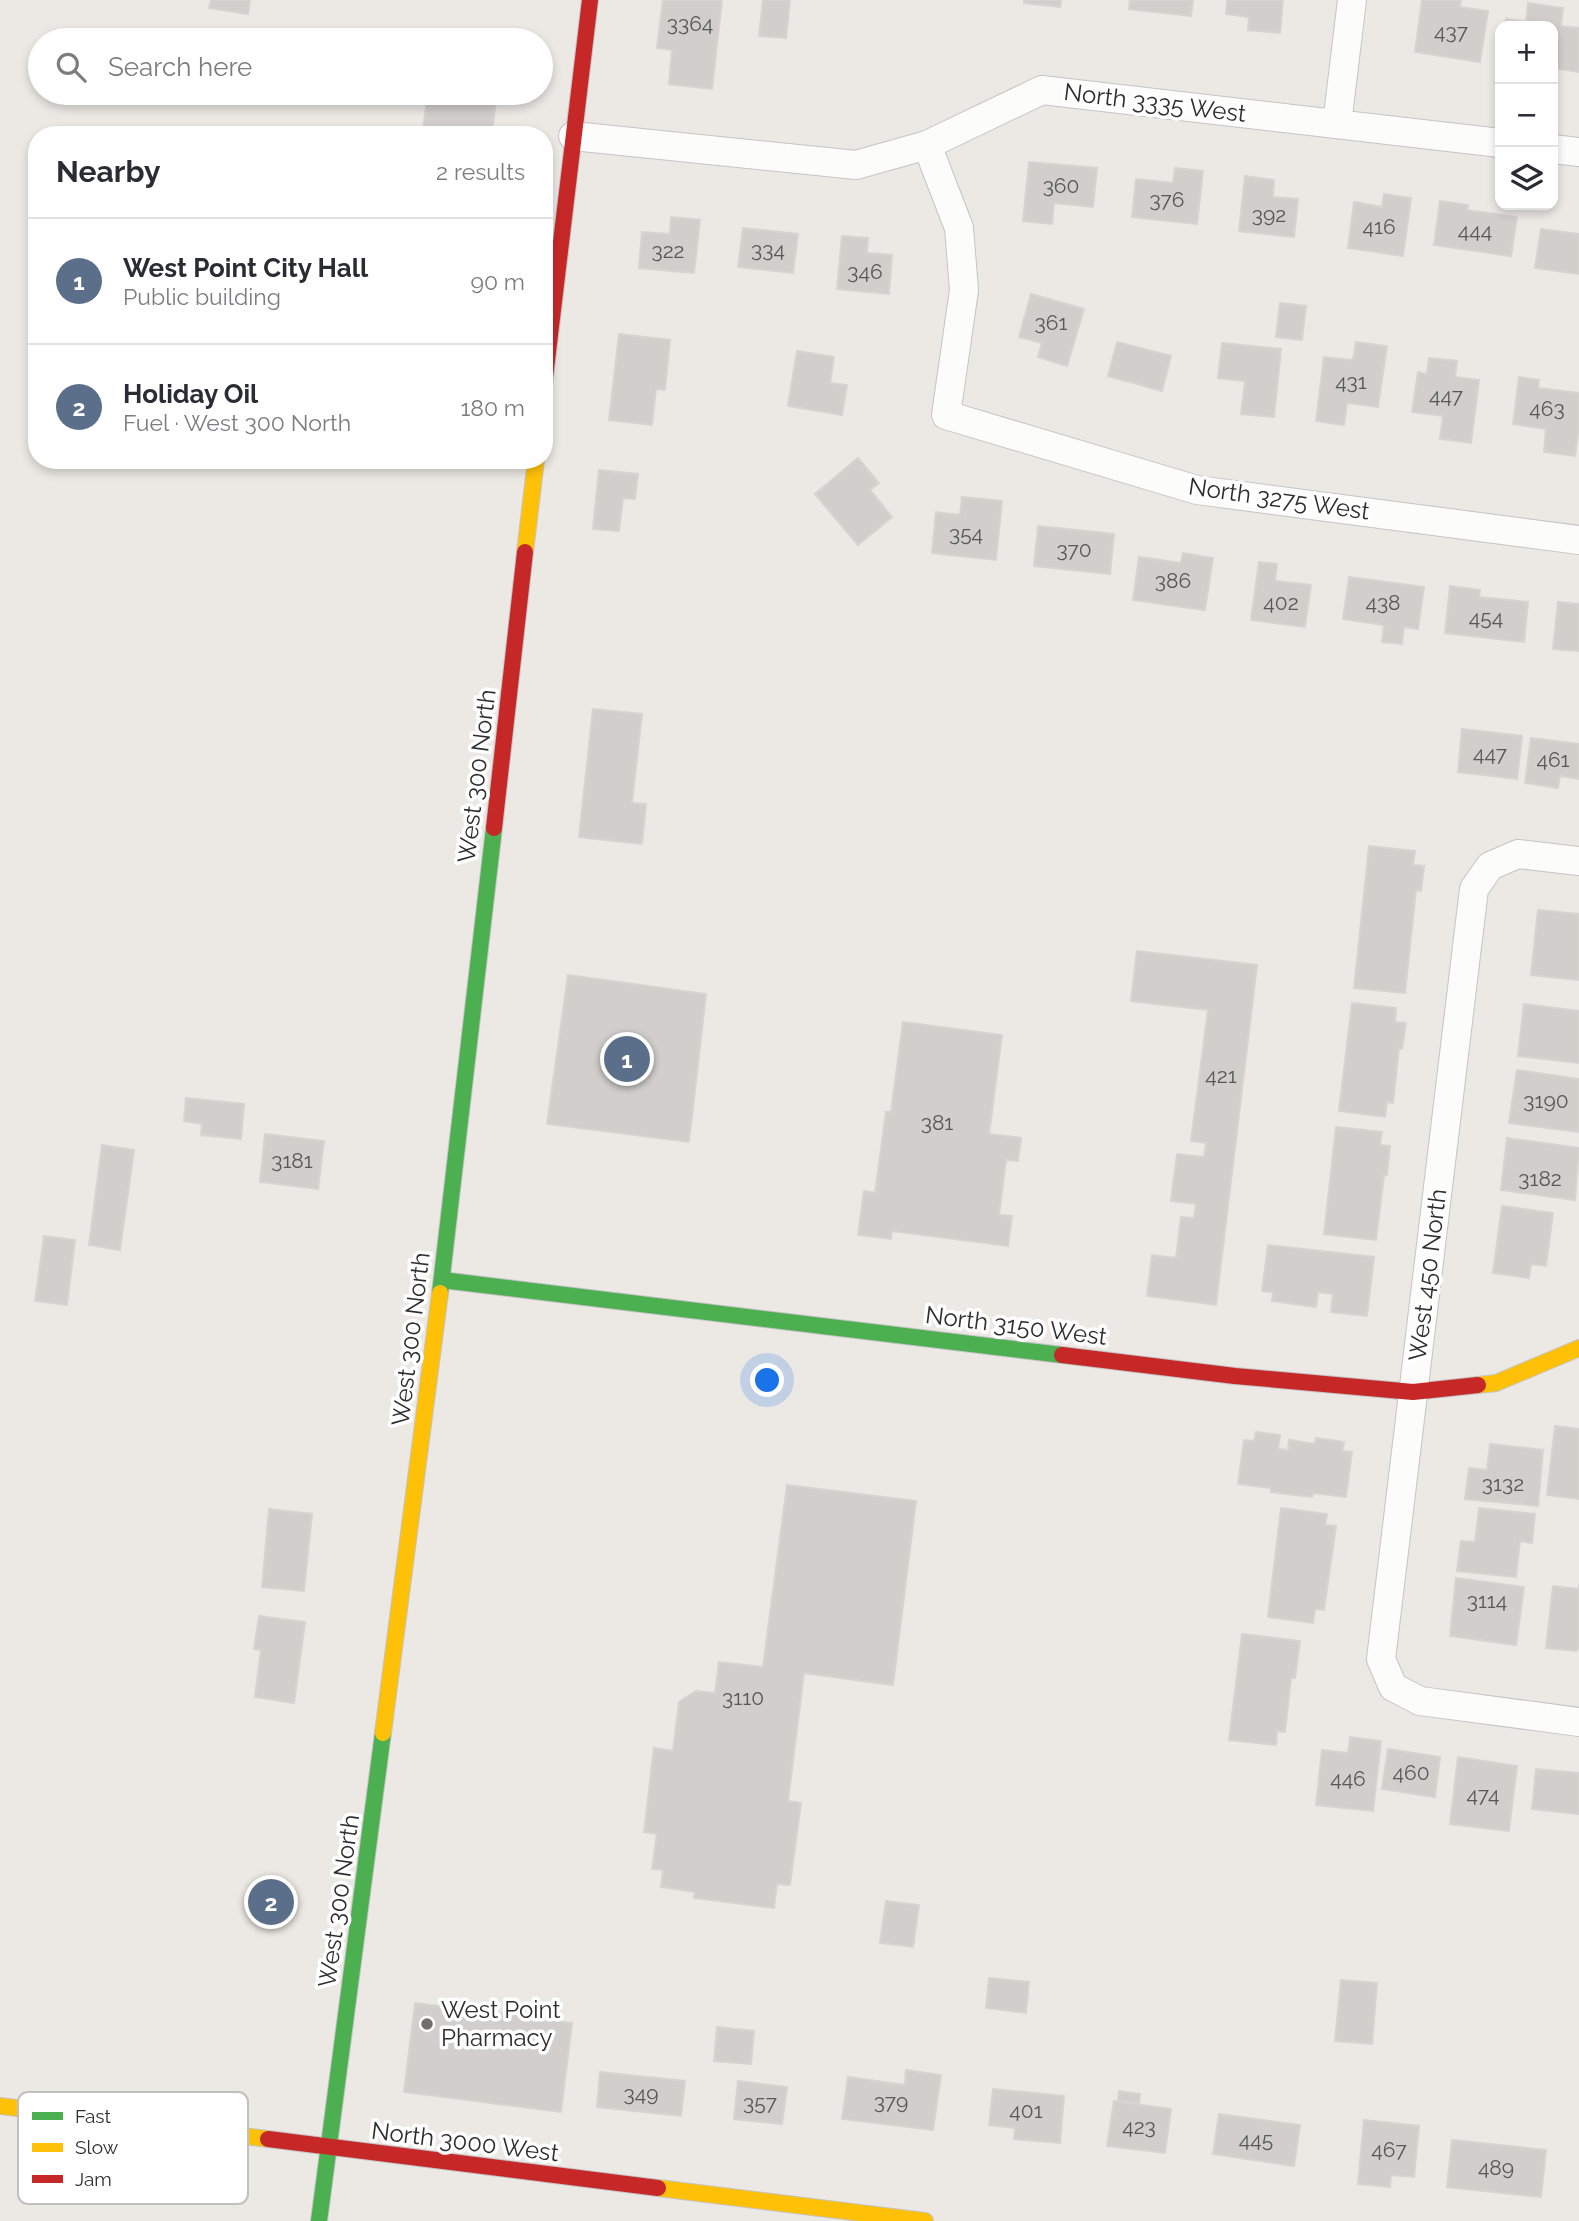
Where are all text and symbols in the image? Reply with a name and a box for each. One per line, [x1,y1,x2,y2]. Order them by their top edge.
house number: 3364 [667,11,713,36]
house number: 437 [1434,19,1469,44]
map controls [1495,21,1558,210]
button: + [1495,21,1558,84]
search box [28,28,553,105]
icon: search [52,48,90,86]
text: Search here [108,52,252,82]
street label: North 3335 West [1062,77,1248,128]
button: − [1495,84,1558,147]
button: layers [1495,147,1558,210]
text: Nearby [56,154,160,189]
text: 2 results [436,158,525,185]
house number: 360 [1043,173,1079,198]
house number: 376 [1149,187,1185,212]
house number: 392 [1252,202,1286,227]
house number: 416 [1362,214,1396,239]
house number: 444 [1458,218,1492,243]
house number: 334 [751,237,785,262]
house number: 322 [651,238,685,263]
text: West Point City Hall [123,253,368,283]
house number: 346 [847,259,883,284]
text: 1 [73,268,85,295]
text: 90 m [470,268,525,295]
text: Public building [123,283,281,310]
house number: 361 [1035,310,1067,335]
house number: 431 [1335,369,1367,394]
text: Holiday Oil [123,379,258,409]
house number: 447 [1429,383,1464,408]
text: 2 [73,394,85,421]
text: 180 m [460,394,525,421]
house number: 463 [1529,396,1565,421]
text: Fuel · West 300 North [123,409,351,436]
street label: North 3275 West [1187,471,1371,526]
house number: 354 [949,521,983,546]
house number: 370 [1056,537,1092,562]
house number: 386 [1155,568,1191,593]
house number: 402 [1263,590,1299,615]
house number: 438 [1365,590,1401,615]
house number: 454 [1469,605,1503,630]
street label: West 300 North [451,687,502,864]
house number: 447 [1473,741,1508,766]
house number: 461 [1536,747,1570,772]
pin: 1 [604,1033,650,1085]
house number: 421 [1205,1063,1237,1088]
house number: 3190 [1523,1088,1569,1113]
house number: 381 [921,1110,953,1135]
house number: 3181 [271,1148,313,1173]
house number: 3182 [1518,1166,1562,1191]
street label: West 450 North [1403,1187,1452,1363]
street label: West 300 North [385,1250,436,1427]
street label: North 3150 West [924,1300,1108,1351]
your location [750,1363,784,1397]
house number: 3132 [1482,1471,1524,1496]
house number: 3114 [1467,1588,1507,1613]
house number: 3110 [722,1685,764,1710]
house number: 460 [1393,1760,1429,1785]
house number: 446 [1330,1766,1366,1791]
house number: 474 [1467,1782,1499,1807]
street label: West 300 North [312,1812,365,1989]
pin: 2 [248,1876,294,1928]
place label: West Point Pharmacy [441,1995,560,2052]
marker: West Point Pharmacy [419,2016,435,2032]
house number: 349 [624,2081,659,2106]
house number: 379 [874,2089,908,2114]
house number: 357 [743,2090,778,2115]
legend [18,2092,248,2204]
house number: 401 [1009,2098,1043,2123]
text: Fast [75,2105,111,2127]
house number: 423 [1122,2114,1156,2139]
street label: North 3000 West [370,2116,560,2167]
house number: 445 [1239,2127,1273,2152]
text: Slow [75,2136,119,2158]
house number: 467 [1371,2137,1407,2162]
house number: 489 [1478,2155,1514,2180]
text: Jam [75,2168,112,2190]

